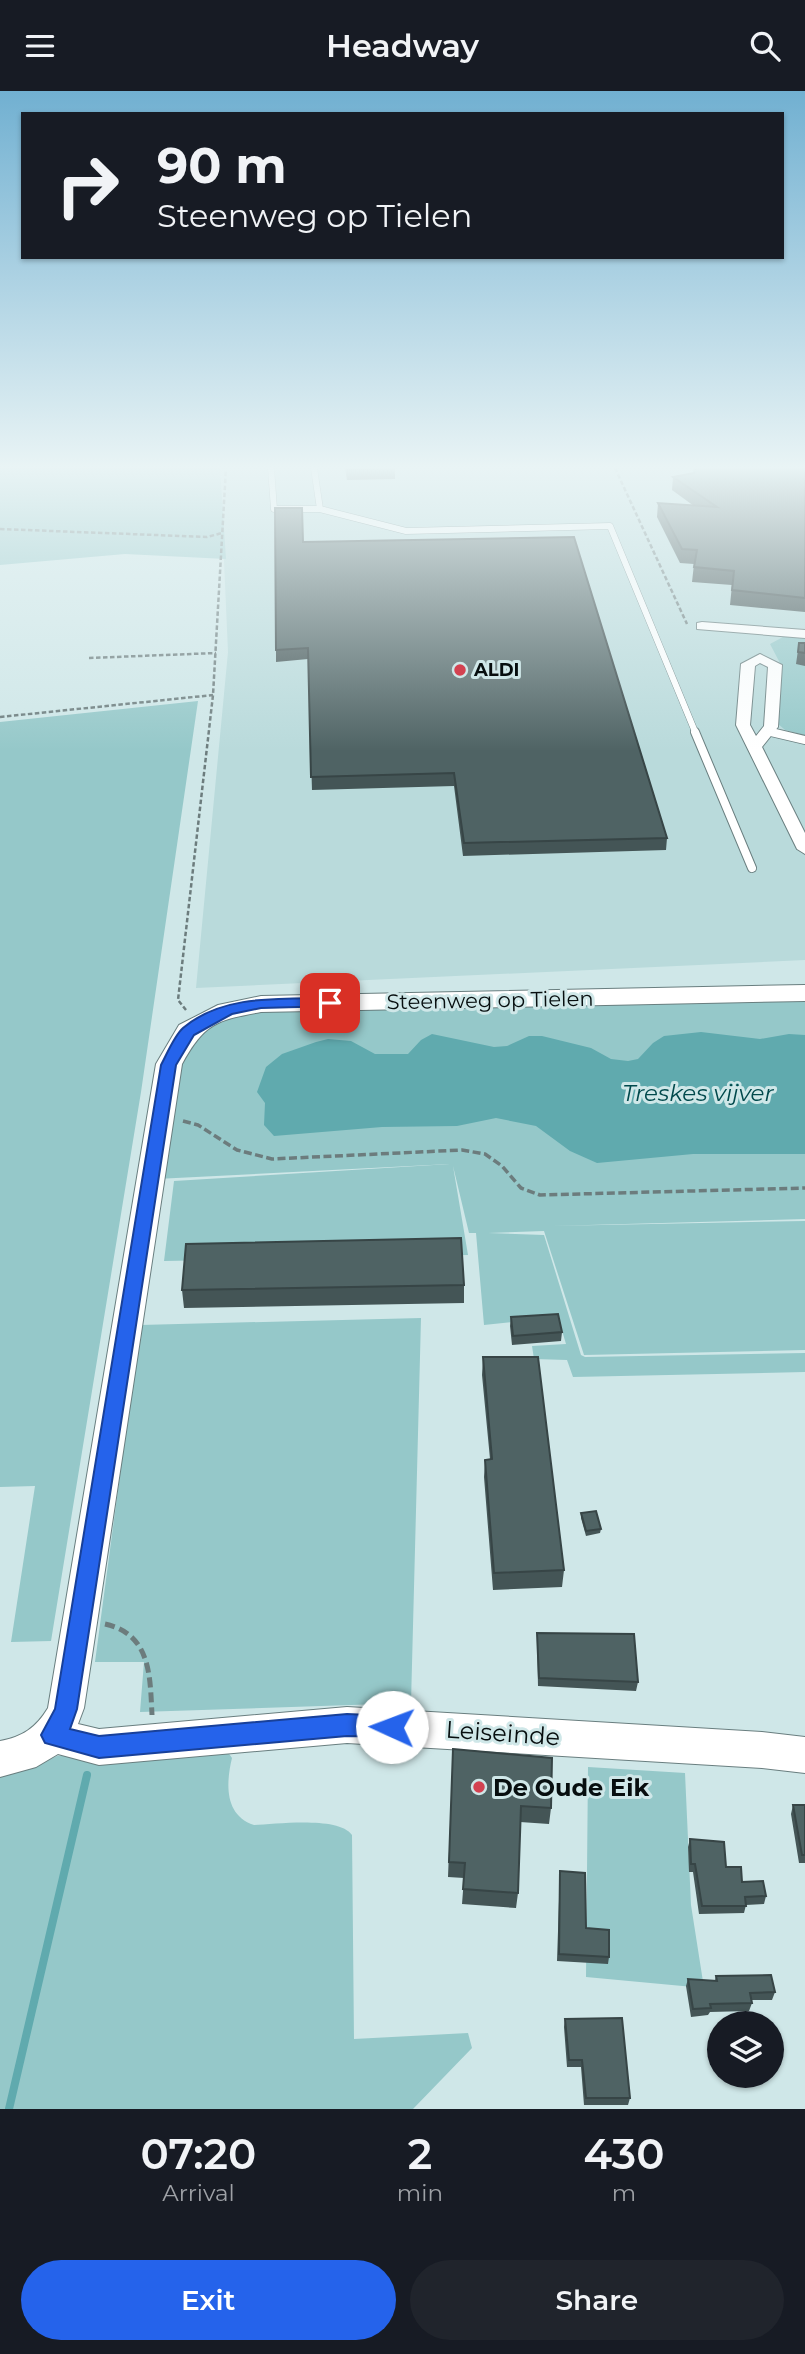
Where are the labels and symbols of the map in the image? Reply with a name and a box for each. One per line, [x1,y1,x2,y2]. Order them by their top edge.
place label: ALDI [473,659,519,681]
marker: ALDI [452,662,468,678]
pin [300,973,360,1033]
street label: Steenweg op Tielen [386,986,594,1014]
water label: Treskes vijver [622,1079,774,1107]
position arrow [355,1690,429,1764]
street label: Leiseinde [445,1715,561,1751]
place label: De Oude Eik [493,1773,649,1802]
marker: De Oude Eik [471,1779,487,1795]

